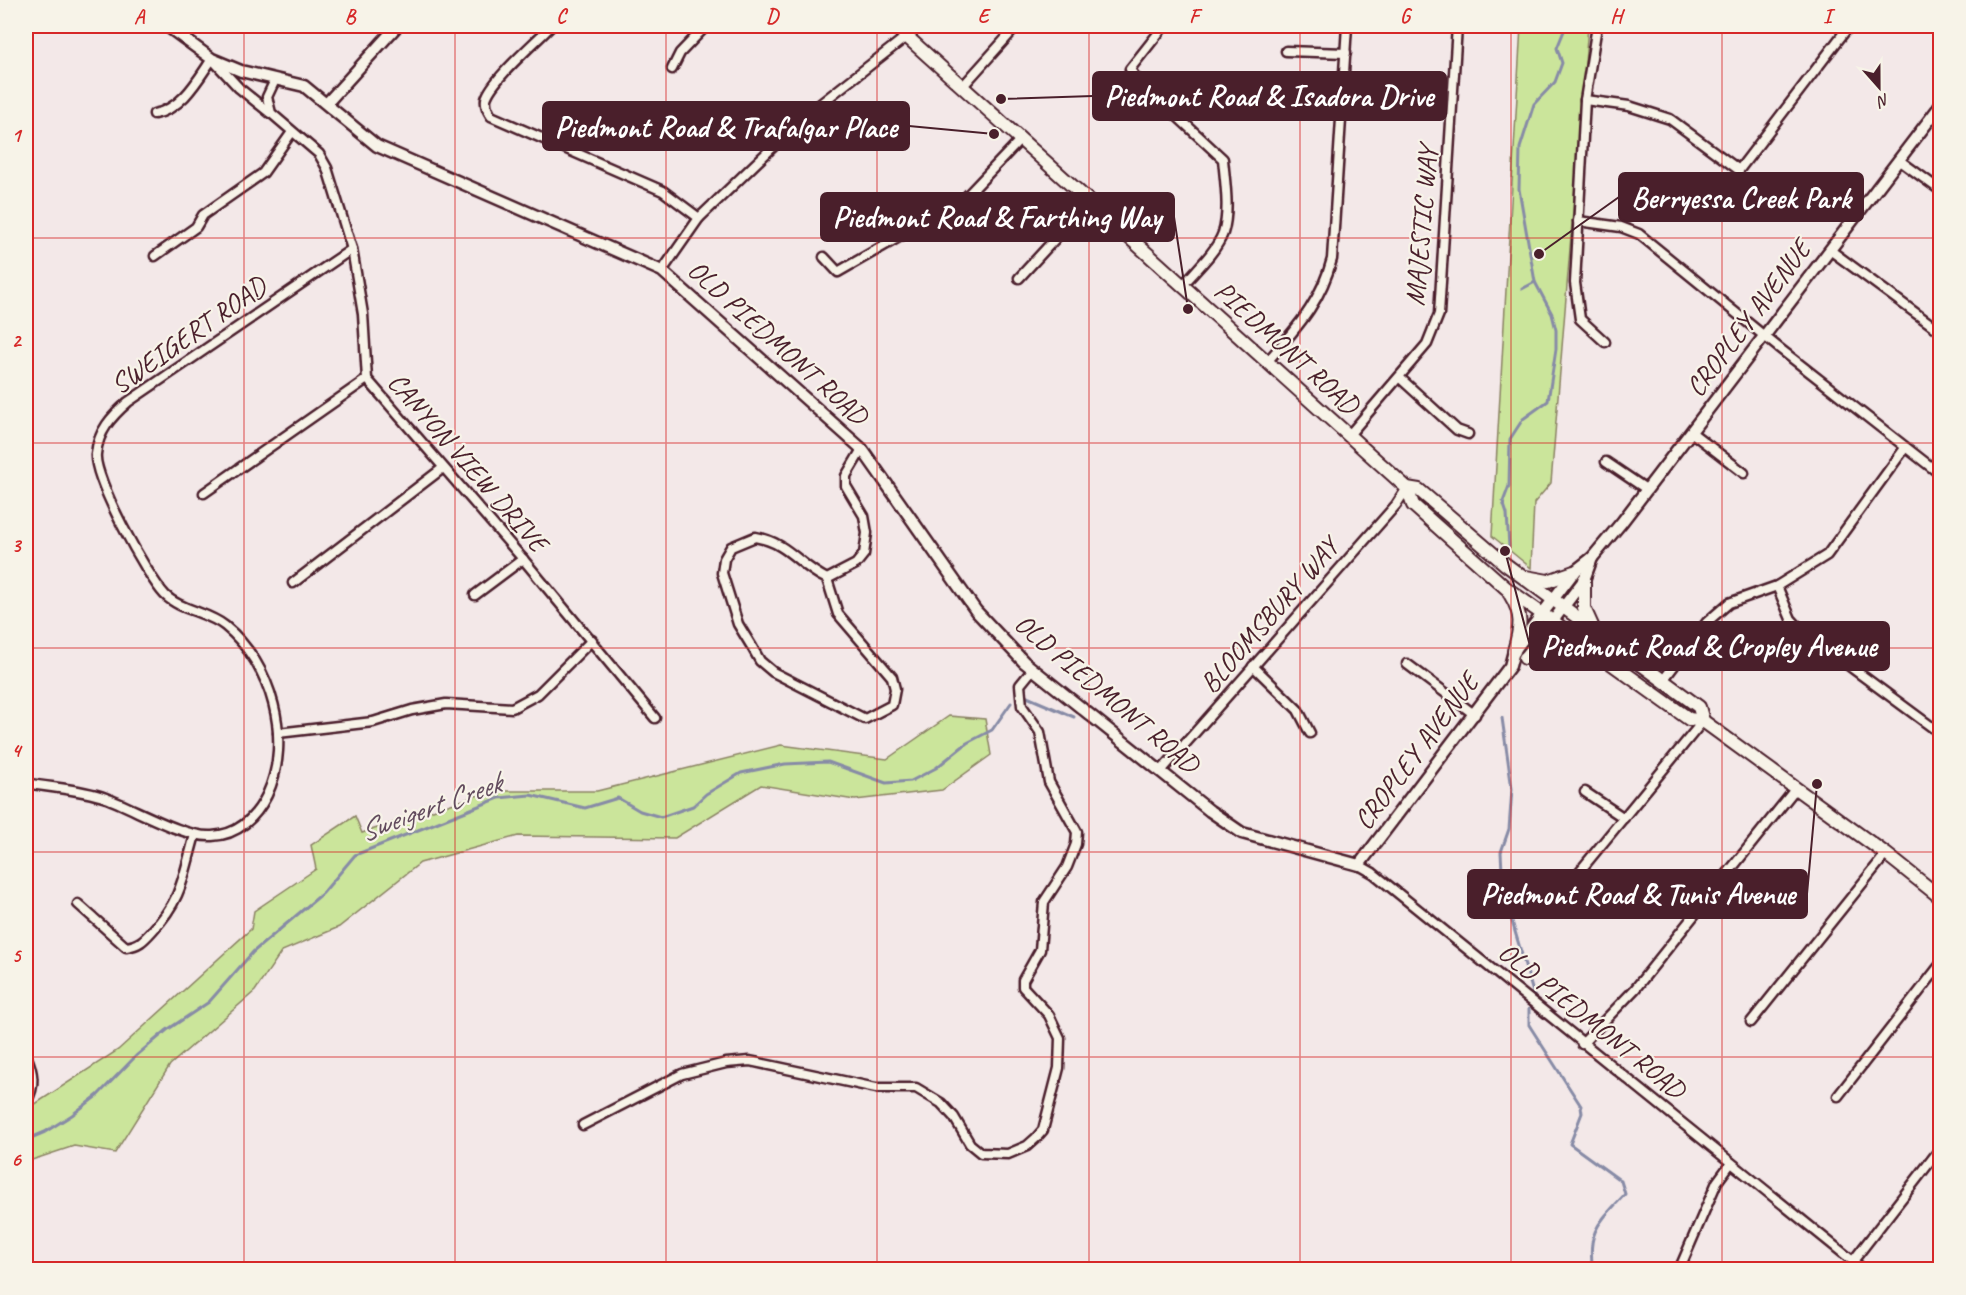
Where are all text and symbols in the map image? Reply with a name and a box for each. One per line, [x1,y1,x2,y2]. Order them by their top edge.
text: A [134,4,146,29]
text: B [345,4,357,29]
text: C [556,4,568,29]
text: D [766,4,780,29]
text: E [978,4,992,29]
text: F [1189,4,1203,29]
text: G [1400,4,1413,29]
text: H [1610,4,1625,29]
text: I [1823,4,1836,29]
north arrow [1849,57,1909,117]
callout: Piedmont Road & Isadora Drive [1093,72,1446,120]
text: Piedmont Road & Isadora Drive [1104,77,1436,115]
text: N [1873,89,1892,112]
callout: Piedmont Road & Trafalgar Place [543,102,909,150]
text: Piedmont Road & Trafalgar Place [555,108,899,146]
text: 1 [12,123,23,148]
street label: MAJESTIC WAY [1397,139,1446,307]
callout: Berryessa Creek Park [1619,173,1863,221]
text: Berryessa Creek Park [1631,179,1853,217]
callout: Piedmont Road & Farthing Way [821,193,1174,241]
text: Piedmont Road & Farthing Way [833,198,1164,236]
street label: CROPLEY AVENUE [1678,230,1820,403]
street label: OLD PIEDMONT ROAD [681,252,877,434]
street label: SWEIGERT ROAD [104,267,275,401]
street label: PIEDMONT ROAD [1207,273,1369,423]
text: 2 [12,328,23,353]
street label: CANYON VIEW DRIVE [380,365,558,562]
street label: BLOOMSBURY WAY [1192,527,1349,700]
text: 3 [12,533,23,558]
street label: OLD PIEDMONT ROAD [1008,606,1209,782]
callout: Piedmont Road & Cropley Avenue [1530,622,1889,670]
text: Piedmont Road & Cropley Avenue [1541,627,1879,665]
street label: CROPLEY AVENUE [1346,663,1488,836]
text: 4 [12,738,24,763]
water label: Sweigert Creek [354,762,512,850]
callout: Piedmont Road & Tunis Avenue [1468,870,1807,918]
text: Piedmont Road & Tunis Avenue [1481,875,1797,913]
street label: OLD PIEDMONT ROAD [1491,934,1695,1108]
text: 5 [12,943,23,968]
text: 6 [11,1147,22,1172]

